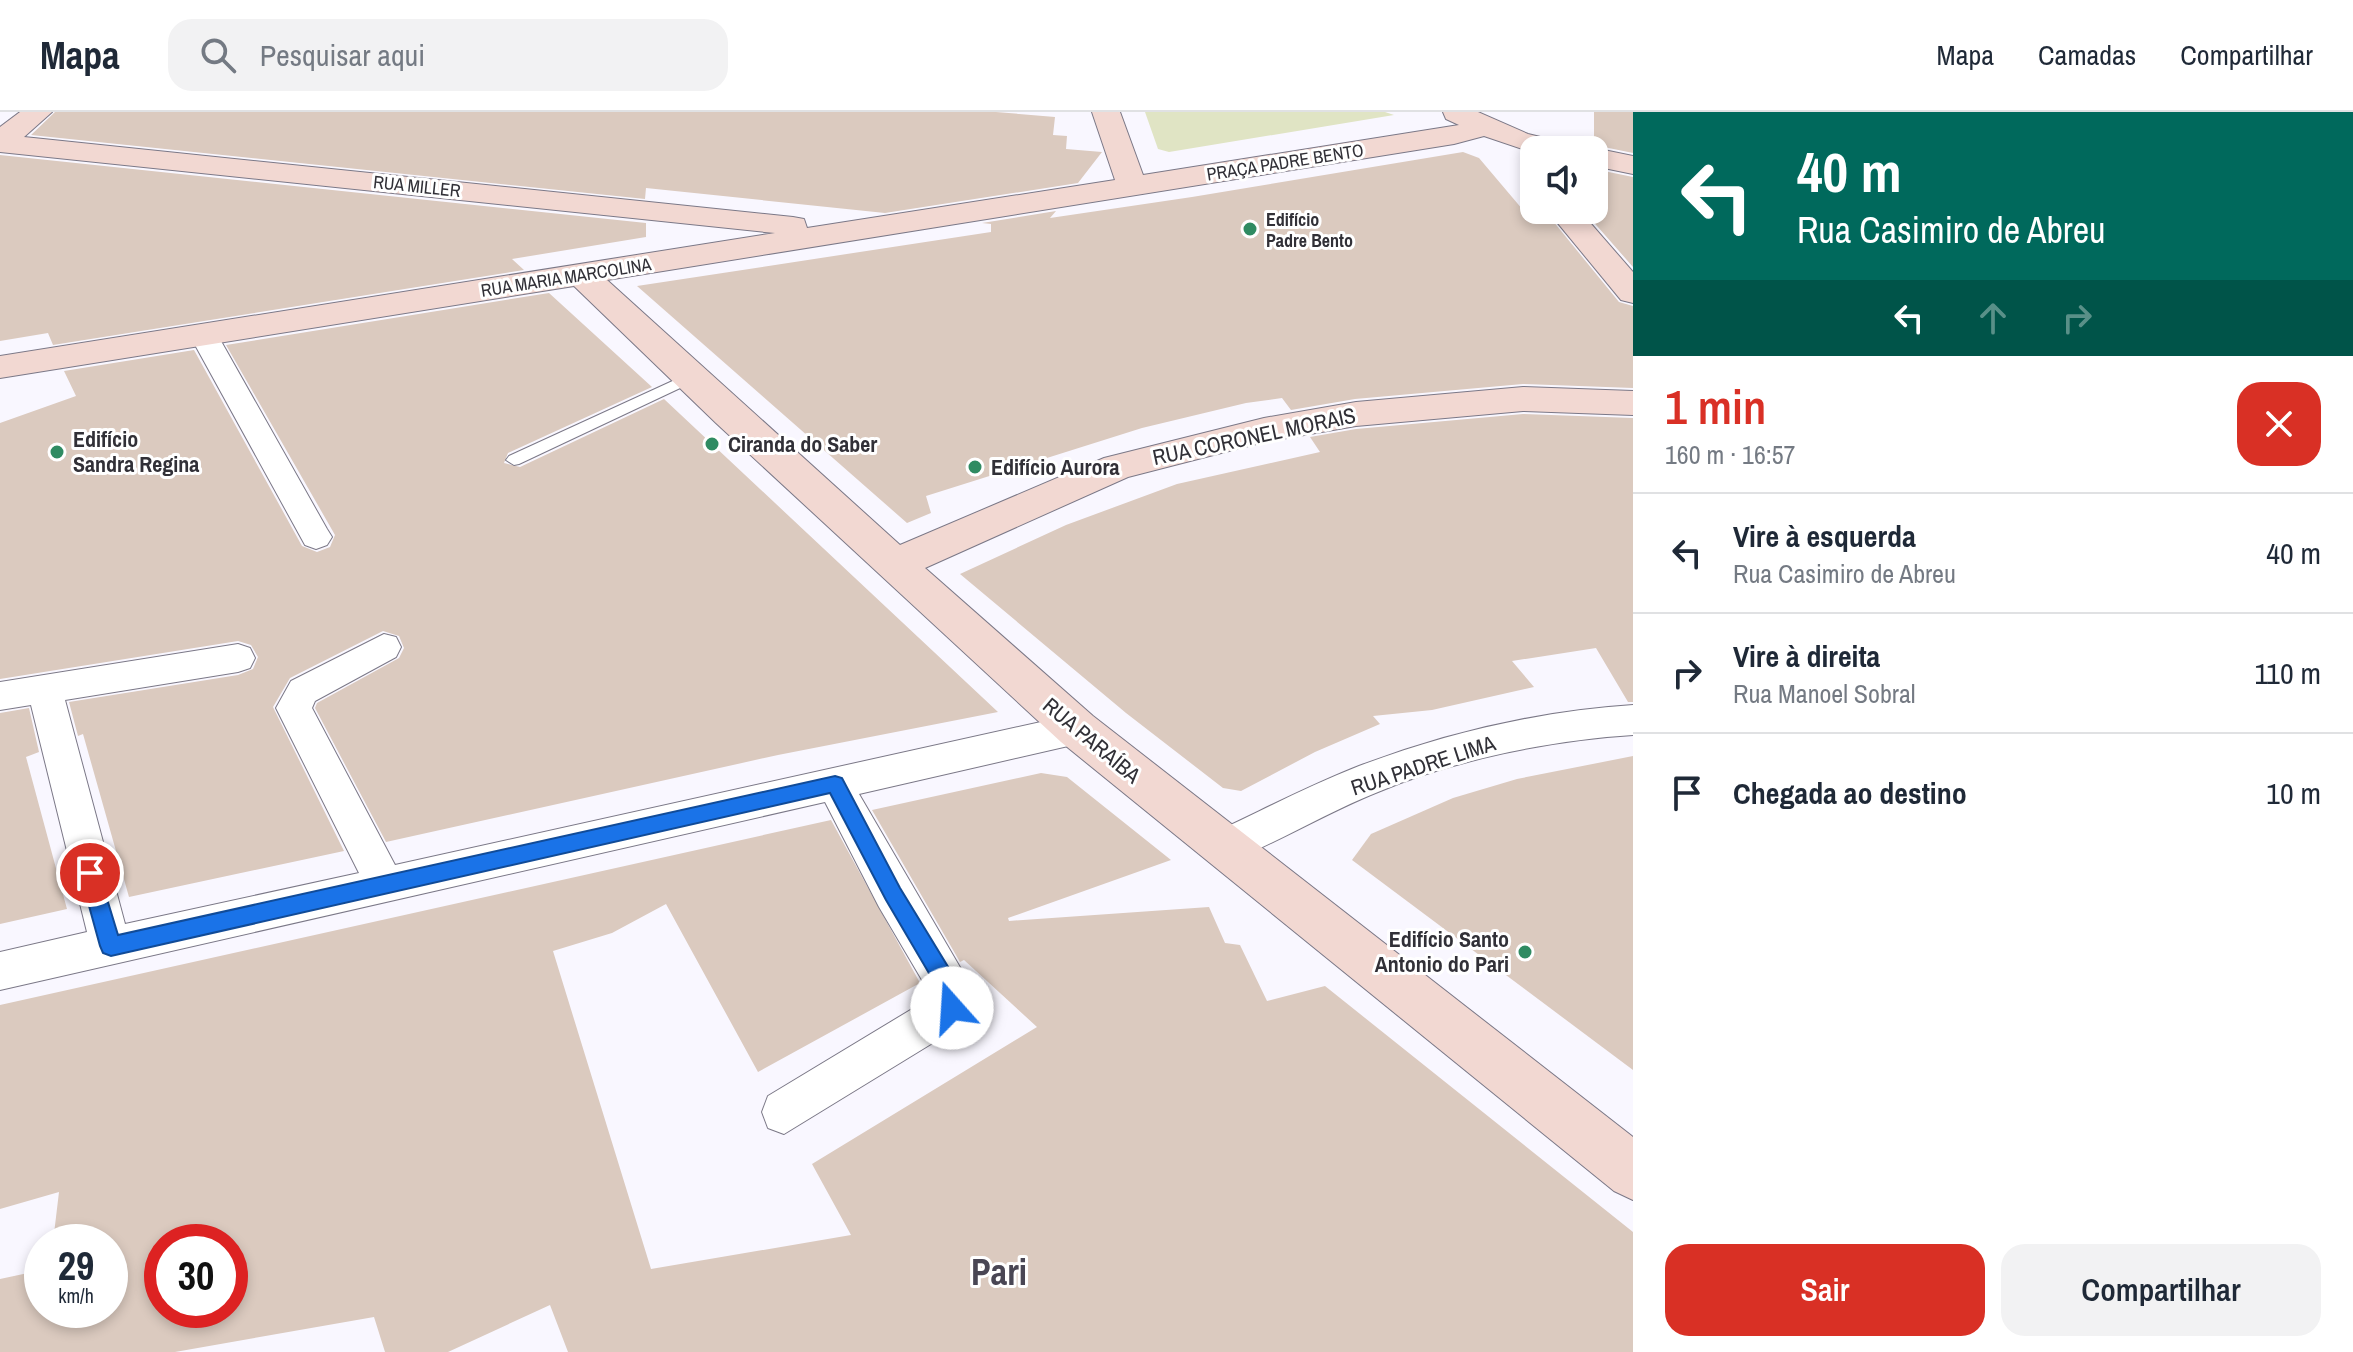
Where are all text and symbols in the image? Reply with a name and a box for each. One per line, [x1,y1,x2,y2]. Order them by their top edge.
search box [168,19,728,91]
text: Mapa [40,30,120,81]
icon: search [196,33,240,77]
text: Pesquisar aqui [260,35,425,75]
text: Mapa [1937,36,1994,74]
text: Camadas [2038,36,2136,74]
text: Compartilhar [2180,36,2313,74]
text: 40 m [1797,134,1902,209]
map controls [1520,136,1608,224]
button: sound [1520,136,1608,224]
street label: PRAÇA PADRE BENTO [1205,137,1365,187]
icon: left [1665,144,1769,248]
street label: RUA MILLER [372,169,462,203]
text: Rua Casimiro de Abreu [1797,206,2105,254]
place label: Edifício Padre Bento [1266,207,1353,253]
marker: Edifício Padre Bento [1241,220,1259,238]
street label: RUA MARIA MARCOLINA [479,251,653,303]
icon: left [1887,296,1931,340]
icon: ahead [1971,296,2015,340]
icon: right [2055,296,2099,340]
text: 1 min [1665,374,1766,439]
button: close [2237,382,2321,466]
street label: RUA CORONEL MORAIS [1150,400,1358,472]
place label: Edifício Sandra Regina [73,424,199,479]
place label: Ciranda do Saber [728,429,877,459]
marker: Ciranda do Saber [703,435,721,453]
text: 160 m · 16:57 [1665,437,1795,472]
marker: Edifício Sandra Regina [48,443,66,461]
place label: Edifício Aurora [991,452,1120,482]
marker: Edifício Aurora [966,458,984,476]
text: Vire à esquerda [1733,516,1916,556]
icon: left [1665,531,1709,575]
text: 40 m [2266,533,2321,573]
text: Rua Casimiro de Abreu [1733,556,1956,591]
text: Vire à direita [1733,636,1880,676]
icon: right [1665,651,1709,695]
text: 110 m [2254,653,2321,693]
text: Rua Manoel Sobral [1733,676,1916,711]
street label: RUA PARAÍBA [1037,690,1148,790]
street label: RUA PADRE LIMA [1347,727,1500,802]
icon: arrive [1665,771,1709,815]
text: Chegada ao destino [1733,773,1967,813]
text: 10 m [2266,773,2321,813]
pin [56,839,124,907]
icon: arrive [68,851,112,895]
place label: Edifício Santo Antonio do Pari [1375,924,1509,979]
marker: Edifício Santo Antonio do Pari [1516,943,1534,961]
position arrow [910,966,994,1050]
speed limit sign: 30 [144,1224,248,1328]
text: 29 [58,1239,94,1292]
button: Sair [1665,1244,1985,1336]
button: Compartilhar [2001,1244,2321,1336]
district label: Pari [971,1248,1027,1296]
text: km/h [58,1282,94,1309]

